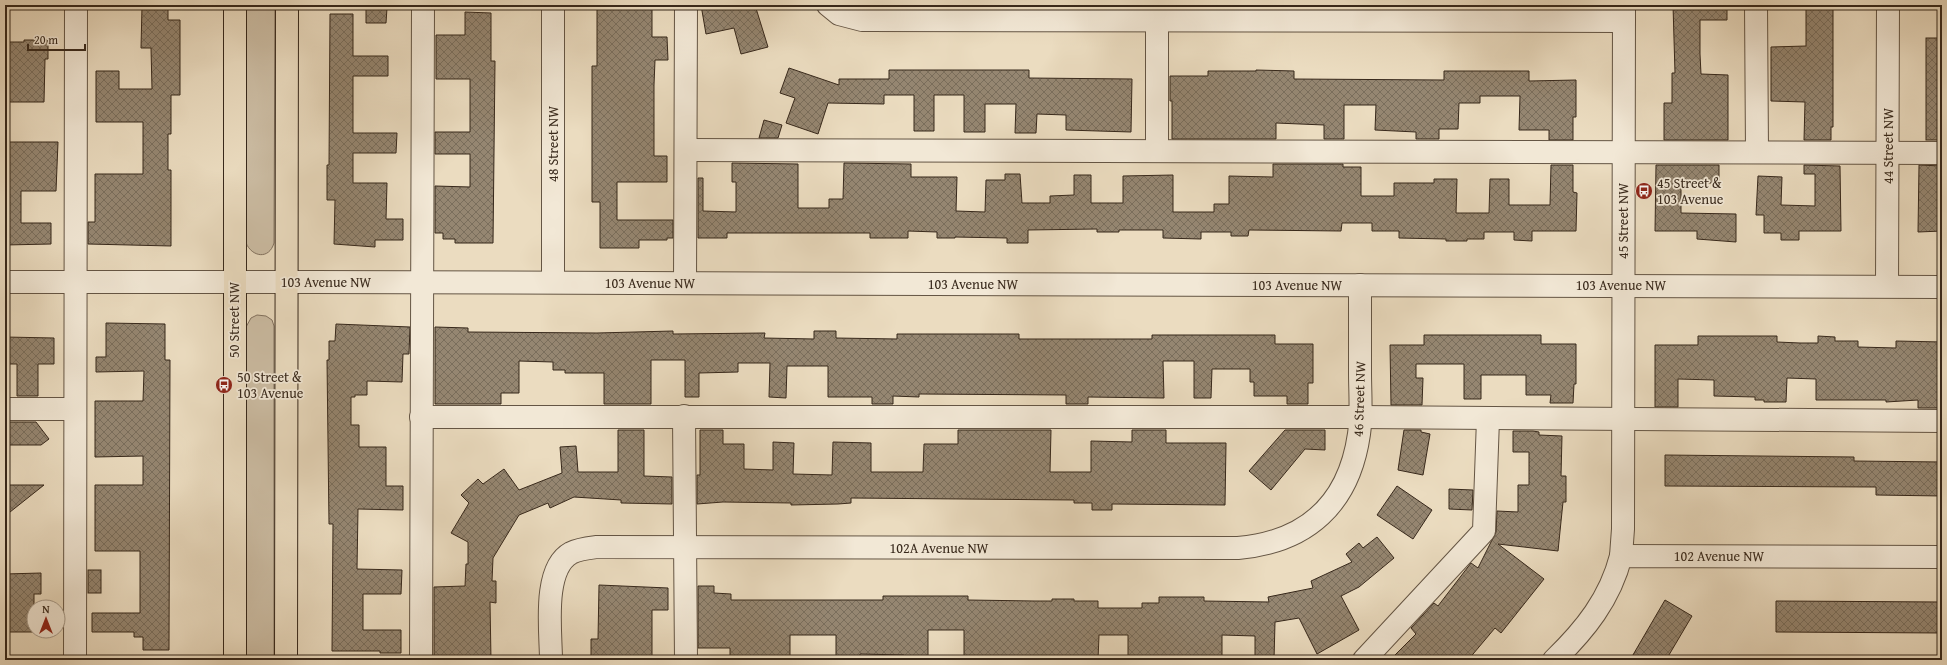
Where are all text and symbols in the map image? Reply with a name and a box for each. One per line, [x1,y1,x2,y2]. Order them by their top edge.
scale bar [28,26,85,52]
text: 20 m [34,31,58,48]
street label: 48 Street NW [543,106,563,182]
street label: 44 Street NW [1878,108,1898,184]
place label: 45 Street & 103 Avenue [1657,173,1724,209]
bus stop icon: 45 Street & 103 Avenue [1634,181,1654,201]
street label: 45 Street NW [1613,183,1633,259]
street label: 103 Avenue NW [281,272,371,292]
street label: 103 Avenue NW [605,273,695,293]
street label: 103 Avenue NW [928,274,1018,294]
street label: 103 Avenue NW [1252,275,1342,295]
street label: 103 Avenue NW [1576,275,1666,295]
street label: 50 Street NW [224,282,244,358]
street label: 46 Street NW [1348,361,1370,437]
place label: 50 Street & 103 Avenue [237,367,304,403]
bus stop icon: 50 Street & 103 Avenue [214,375,234,395]
street label: 102A Avenue NW [890,538,989,558]
street label: 102 Avenue NW [1674,546,1764,566]
north arrow [26,599,66,639]
text: N [42,601,50,617]

